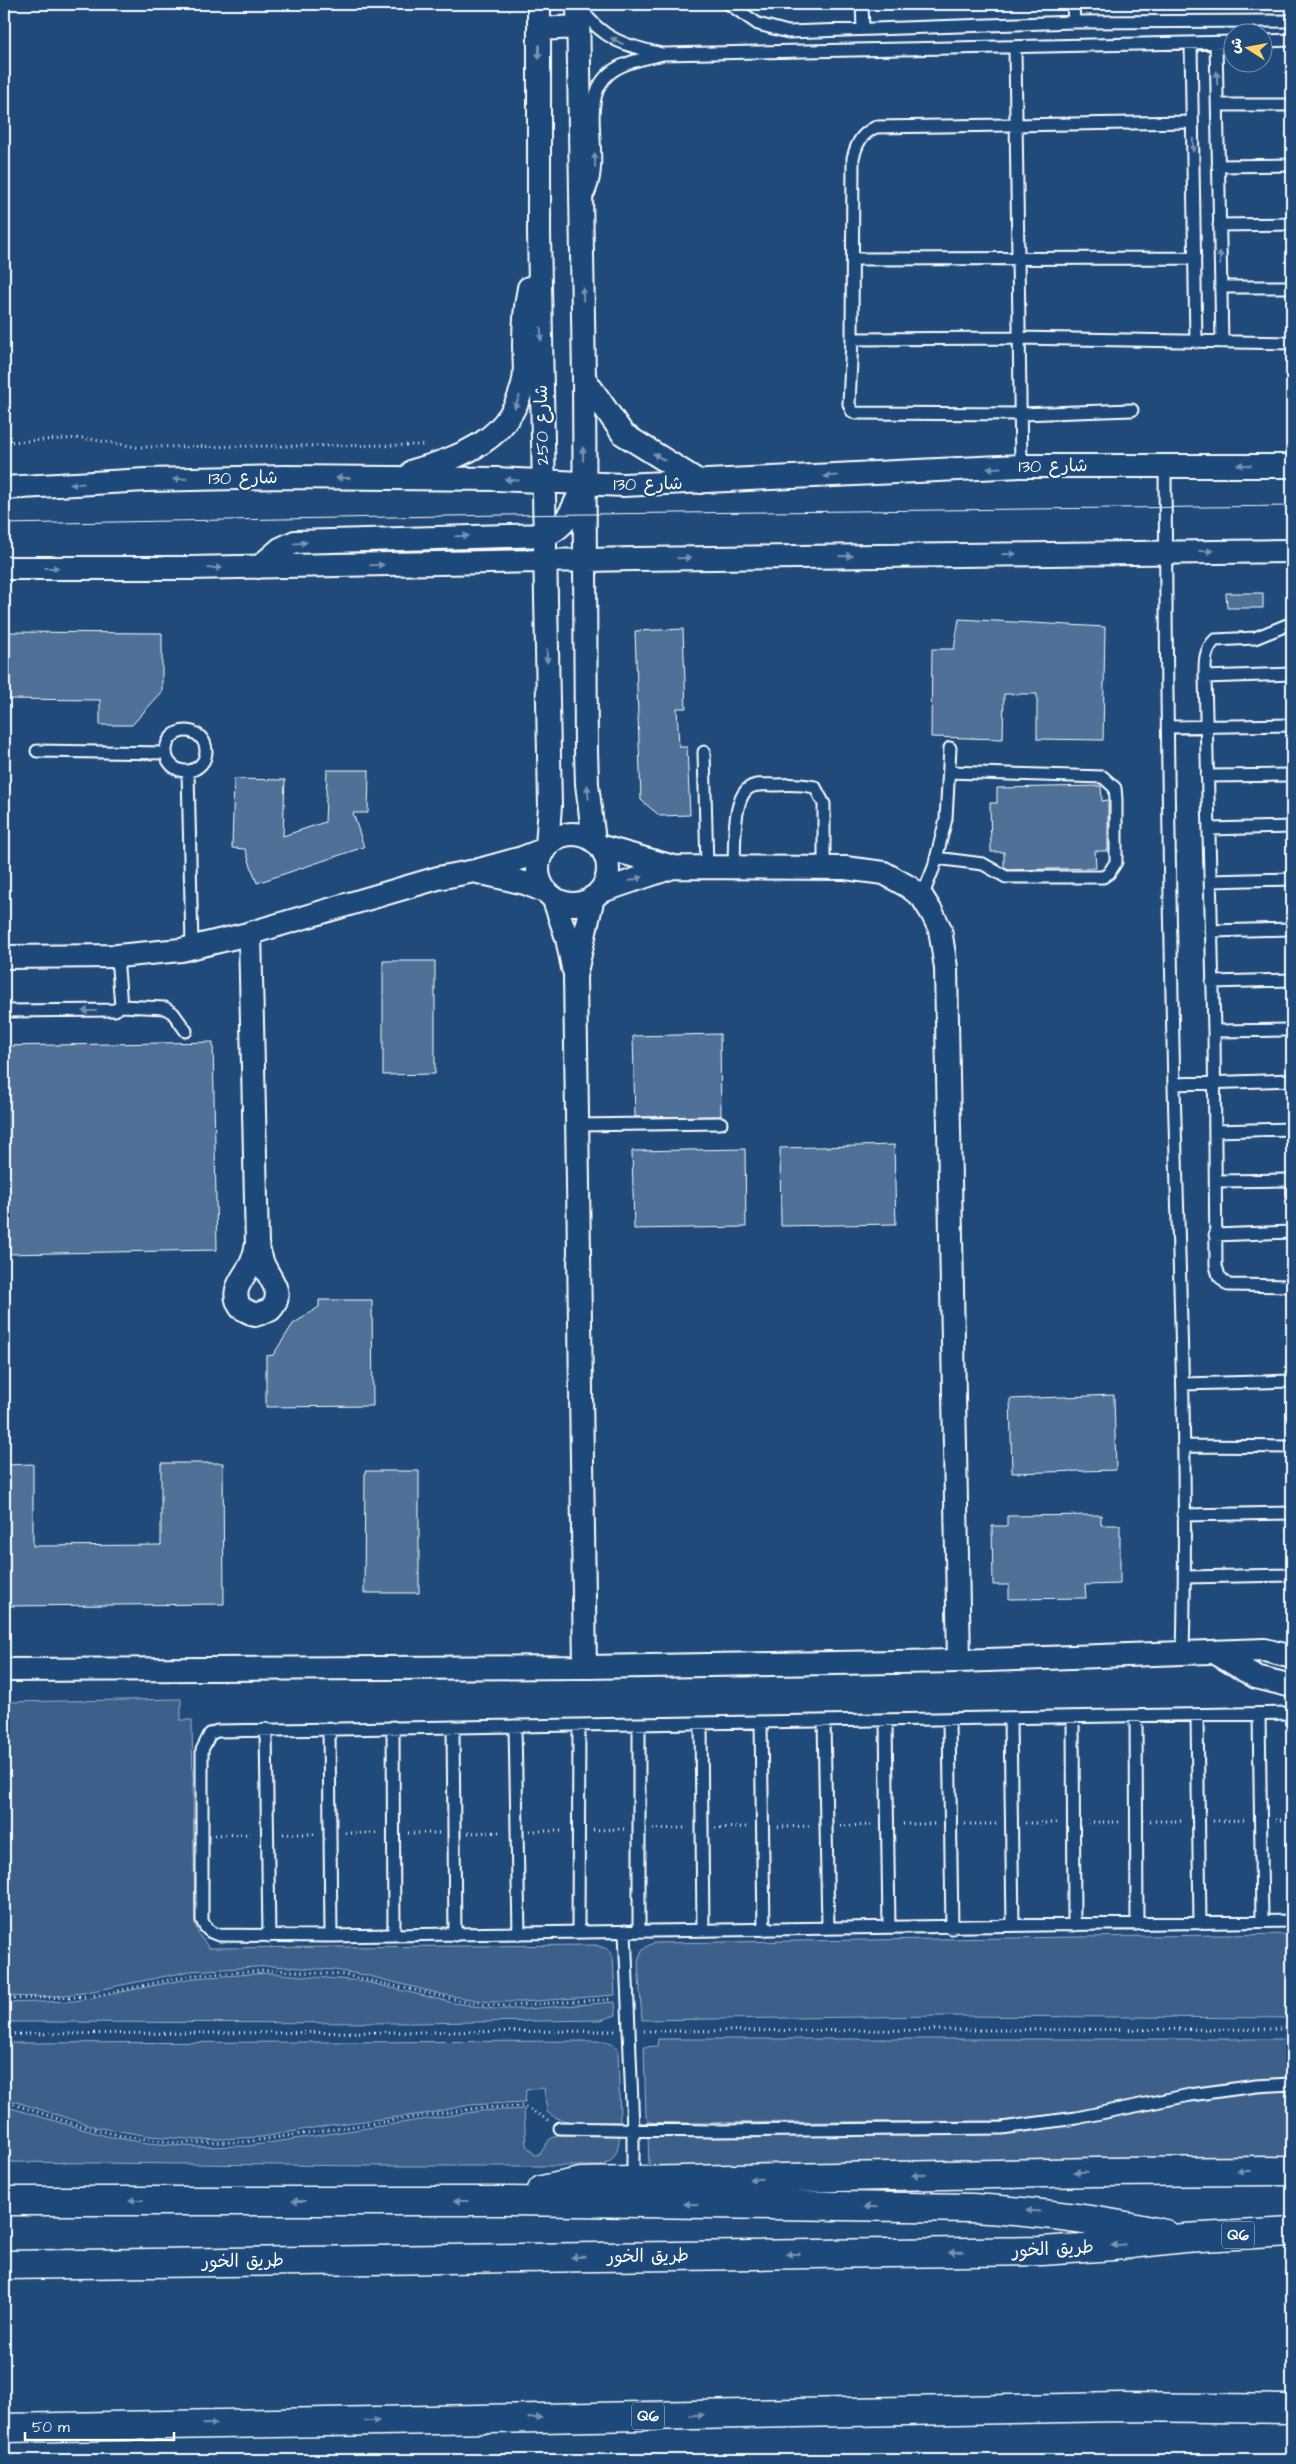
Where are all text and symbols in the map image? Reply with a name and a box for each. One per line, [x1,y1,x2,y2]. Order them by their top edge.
north arrow [1224,22,1274,72]
text: ش [1225,36,1248,55]
one-way arrow [610,37,624,45]
one-way arrow [535,45,543,61]
one-way arrow [1213,70,1221,86]
one-way arrow [1189,137,1197,153]
one-way arrow [591,152,599,168]
one-way arrow [1216,250,1224,266]
one-way arrow [578,286,586,302]
one-way arrow [537,326,545,342]
street label: شارع 250 [529,384,555,466]
one-way arrow [512,395,520,409]
one-way arrow [579,445,587,461]
one-way arrow [652,452,665,461]
street label: شارع 130 [1018,453,1088,479]
one-way arrow [1235,461,1251,469]
one-way arrow [985,464,1001,472]
street label: شارع 130 [208,465,278,491]
street label: شارع 130 [613,471,683,497]
one-way arrow [823,472,839,480]
one-way arrow [334,474,350,482]
one-way arrow [172,476,188,484]
one-way arrow [503,476,519,484]
one-way arrow [68,480,84,488]
one-way arrow [454,532,470,540]
one-way arrow [292,539,308,547]
one-way arrow [1199,547,1215,555]
one-way arrow [1001,550,1017,558]
one-way arrow [839,552,855,560]
one-way arrow [676,554,692,562]
one-way arrow [370,561,386,569]
one-way arrow [45,564,61,572]
one-way arrow [207,564,223,572]
one-way arrow [543,648,551,664]
one-way arrow [584,784,592,800]
one-way arrow [629,874,644,882]
one-way arrow [81,1007,97,1015]
one-way arrow [1235,2167,1251,2175]
one-way arrow [1073,2168,1089,2176]
one-way arrow [910,2171,926,2179]
one-way arrow [748,2175,764,2183]
one-way arrow [128,2196,144,2204]
one-way arrow [291,2197,307,2205]
one-way arrow [453,2197,469,2205]
one-way arrow [683,2200,699,2208]
one-way arrow [863,2203,879,2211]
one-way arrow [1025,2207,1041,2215]
road number: Q6 [1222,2222,1254,2248]
street label: طريق الخور [1010,2234,1094,2264]
one-way arrow [1110,2242,1126,2250]
street label: طريق الخور [605,2243,689,2269]
street label: طريق الخور [200,2248,284,2274]
one-way arrow [948,2248,964,2256]
one-way arrow [785,2250,801,2258]
one-way arrow [570,2253,586,2261]
road number: Q6 [632,2402,664,2430]
scale bar [25,2409,174,2441]
one-way arrow [690,2411,706,2419]
one-way arrow [527,2414,543,2422]
text: 50 m [32,2417,70,2438]
one-way arrow [365,2417,381,2425]
one-way arrow [202,2420,218,2428]

